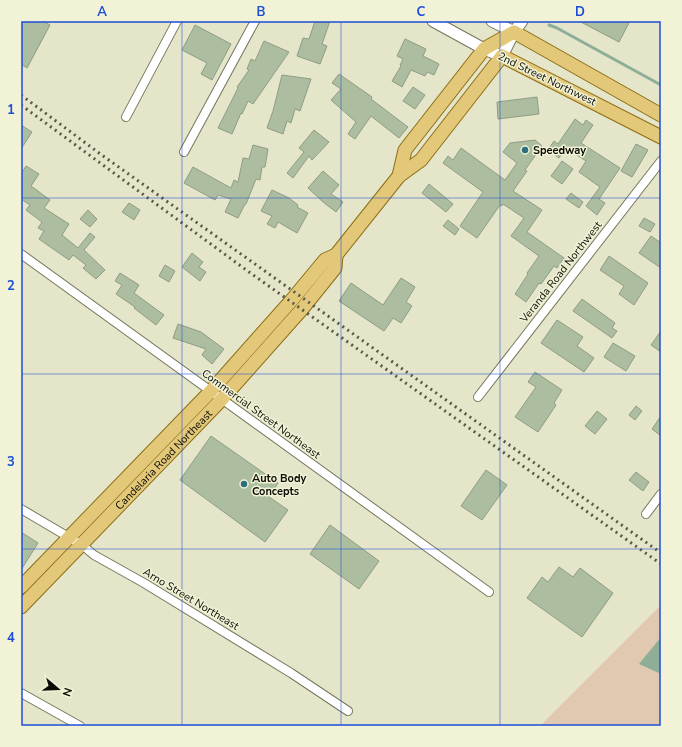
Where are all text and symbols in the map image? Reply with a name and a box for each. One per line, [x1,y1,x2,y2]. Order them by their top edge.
text: A [97,3,107,21]
text: B [257,3,266,21]
text: C [417,3,426,21]
text: D [575,3,585,21]
street label: 2nd Street Northwest [495,49,599,109]
text: 1 [7,101,15,119]
place label: Speedway [533,143,586,158]
marker: Speedway [520,145,530,155]
street label: Veranda Road Northwest [516,218,605,327]
text: 2 [7,277,15,295]
street label: Commercial Street Northeast [199,366,324,462]
street label: Candelaria Road Northeast [112,406,215,513]
text: 3 [7,453,15,471]
place label: Auto Body Concepts [252,471,307,499]
marker: Auto Body Concepts [239,479,249,489]
street label: Arno Street Northeast [140,564,242,634]
text: 4 [7,629,15,647]
north arrow [38,669,78,709]
text: N [59,686,75,698]

